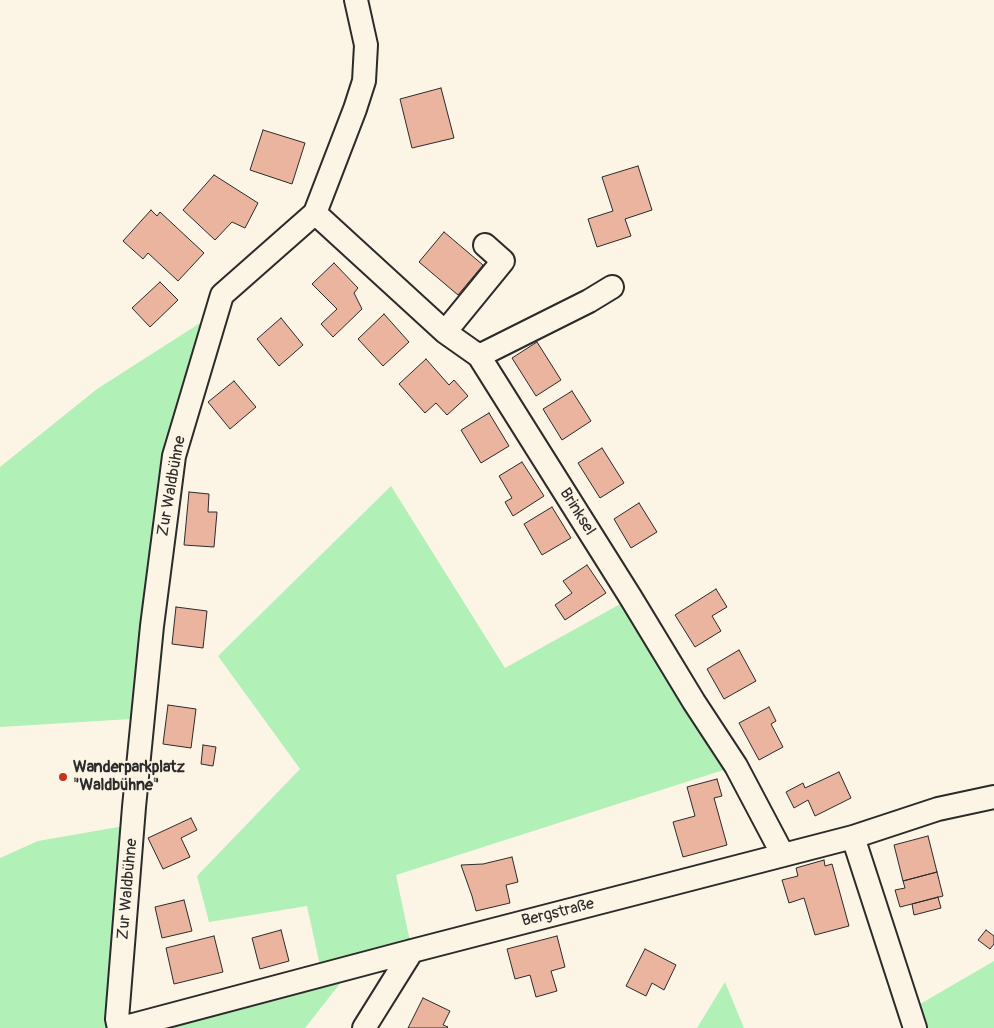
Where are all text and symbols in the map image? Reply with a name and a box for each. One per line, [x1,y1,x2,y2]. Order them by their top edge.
street label: Zur Waldbühne [154,434,190,538]
street label: Brinksel [555,485,599,539]
place label: Wanderparkplatz "Waldbühne" [73,758,185,796]
marker: Wanderparkplatz "Waldbühne" [57,771,69,783]
street label: Zur Waldbühne [114,838,142,940]
street label: Bergstraße [520,895,596,931]

